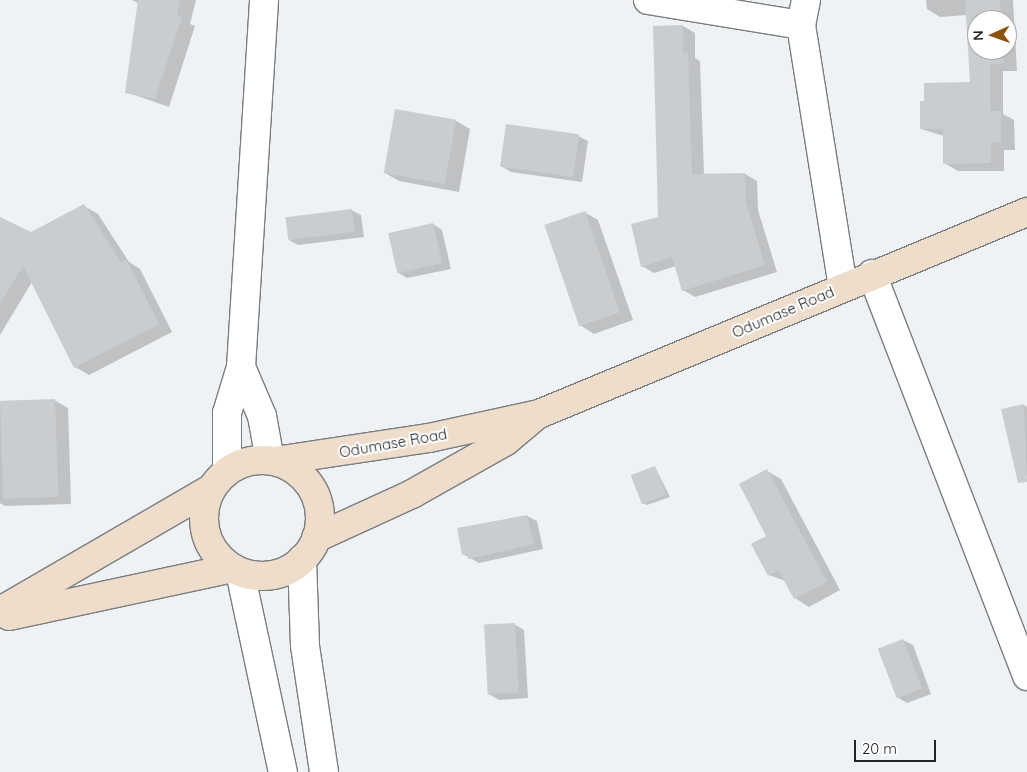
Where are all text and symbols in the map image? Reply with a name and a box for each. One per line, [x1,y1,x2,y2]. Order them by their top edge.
north arrow [967,10,1017,60]
text: N [969,30,987,41]
street label: Odumase Road [729,282,837,342]
street label: Odumase Road [338,425,448,461]
scale bar [857,730,940,762]
text: 20 m [862,739,897,758]

